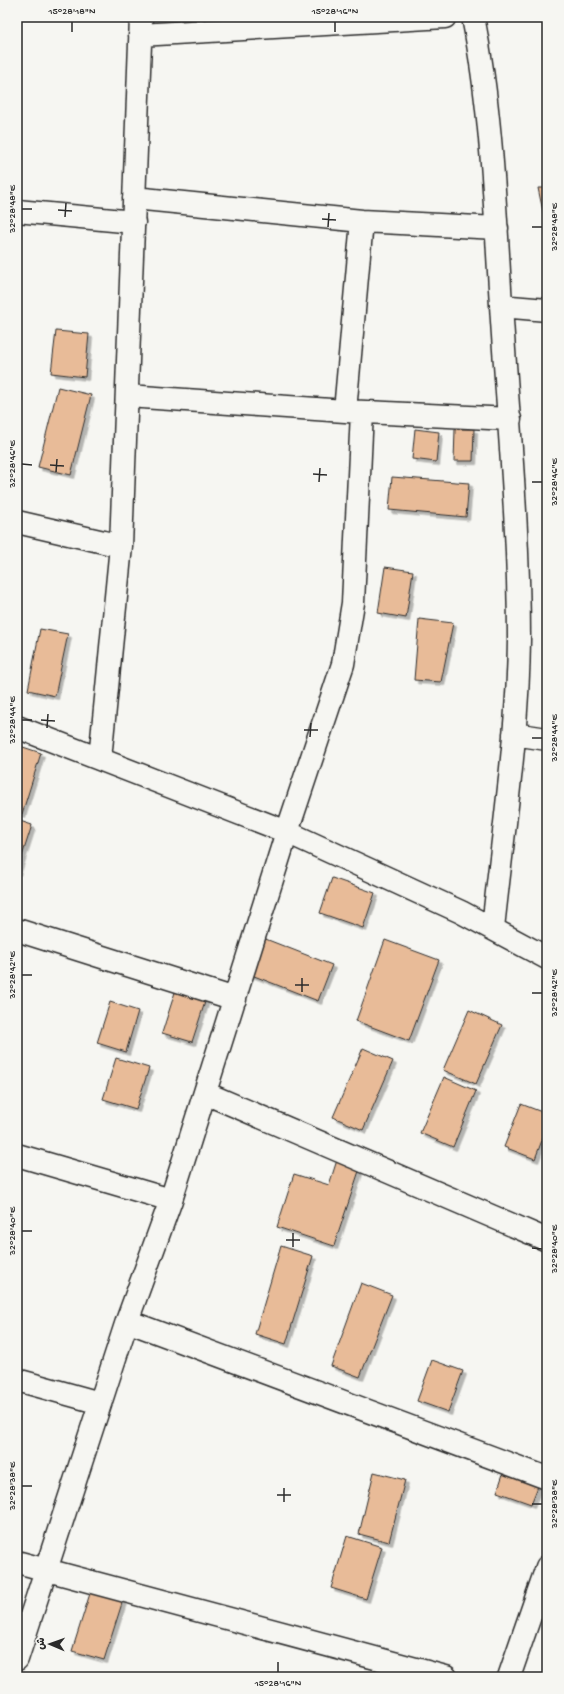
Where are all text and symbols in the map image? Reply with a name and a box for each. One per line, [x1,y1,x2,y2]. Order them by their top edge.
text: 15°28'18"N [48,6,96,18]
text: 15°28'16"N [311,6,359,18]
text: 32°28'48"E [7,184,19,234]
text: 32°28'48"E [549,202,561,252]
text: 32°28'46"E [7,439,19,489]
text: 32°28'46"E [549,457,561,507]
text: 32°28'44"E [7,696,19,745]
text: 32°28'44"E [549,714,561,763]
text: 32°28'42"E [7,950,19,1000]
text: 32°28'42"E [549,968,561,1018]
text: 32°28'40"E [7,1206,19,1256]
text: 32°28'40"E [549,1224,561,1274]
text: 32°28'38"E [7,1461,19,1511]
text: 32°28'38"E [549,1479,561,1529]
north arrow [30,1624,70,1664]
text: ش [36,1637,48,1650]
text: 15°28'16"N [254,1678,302,1690]

